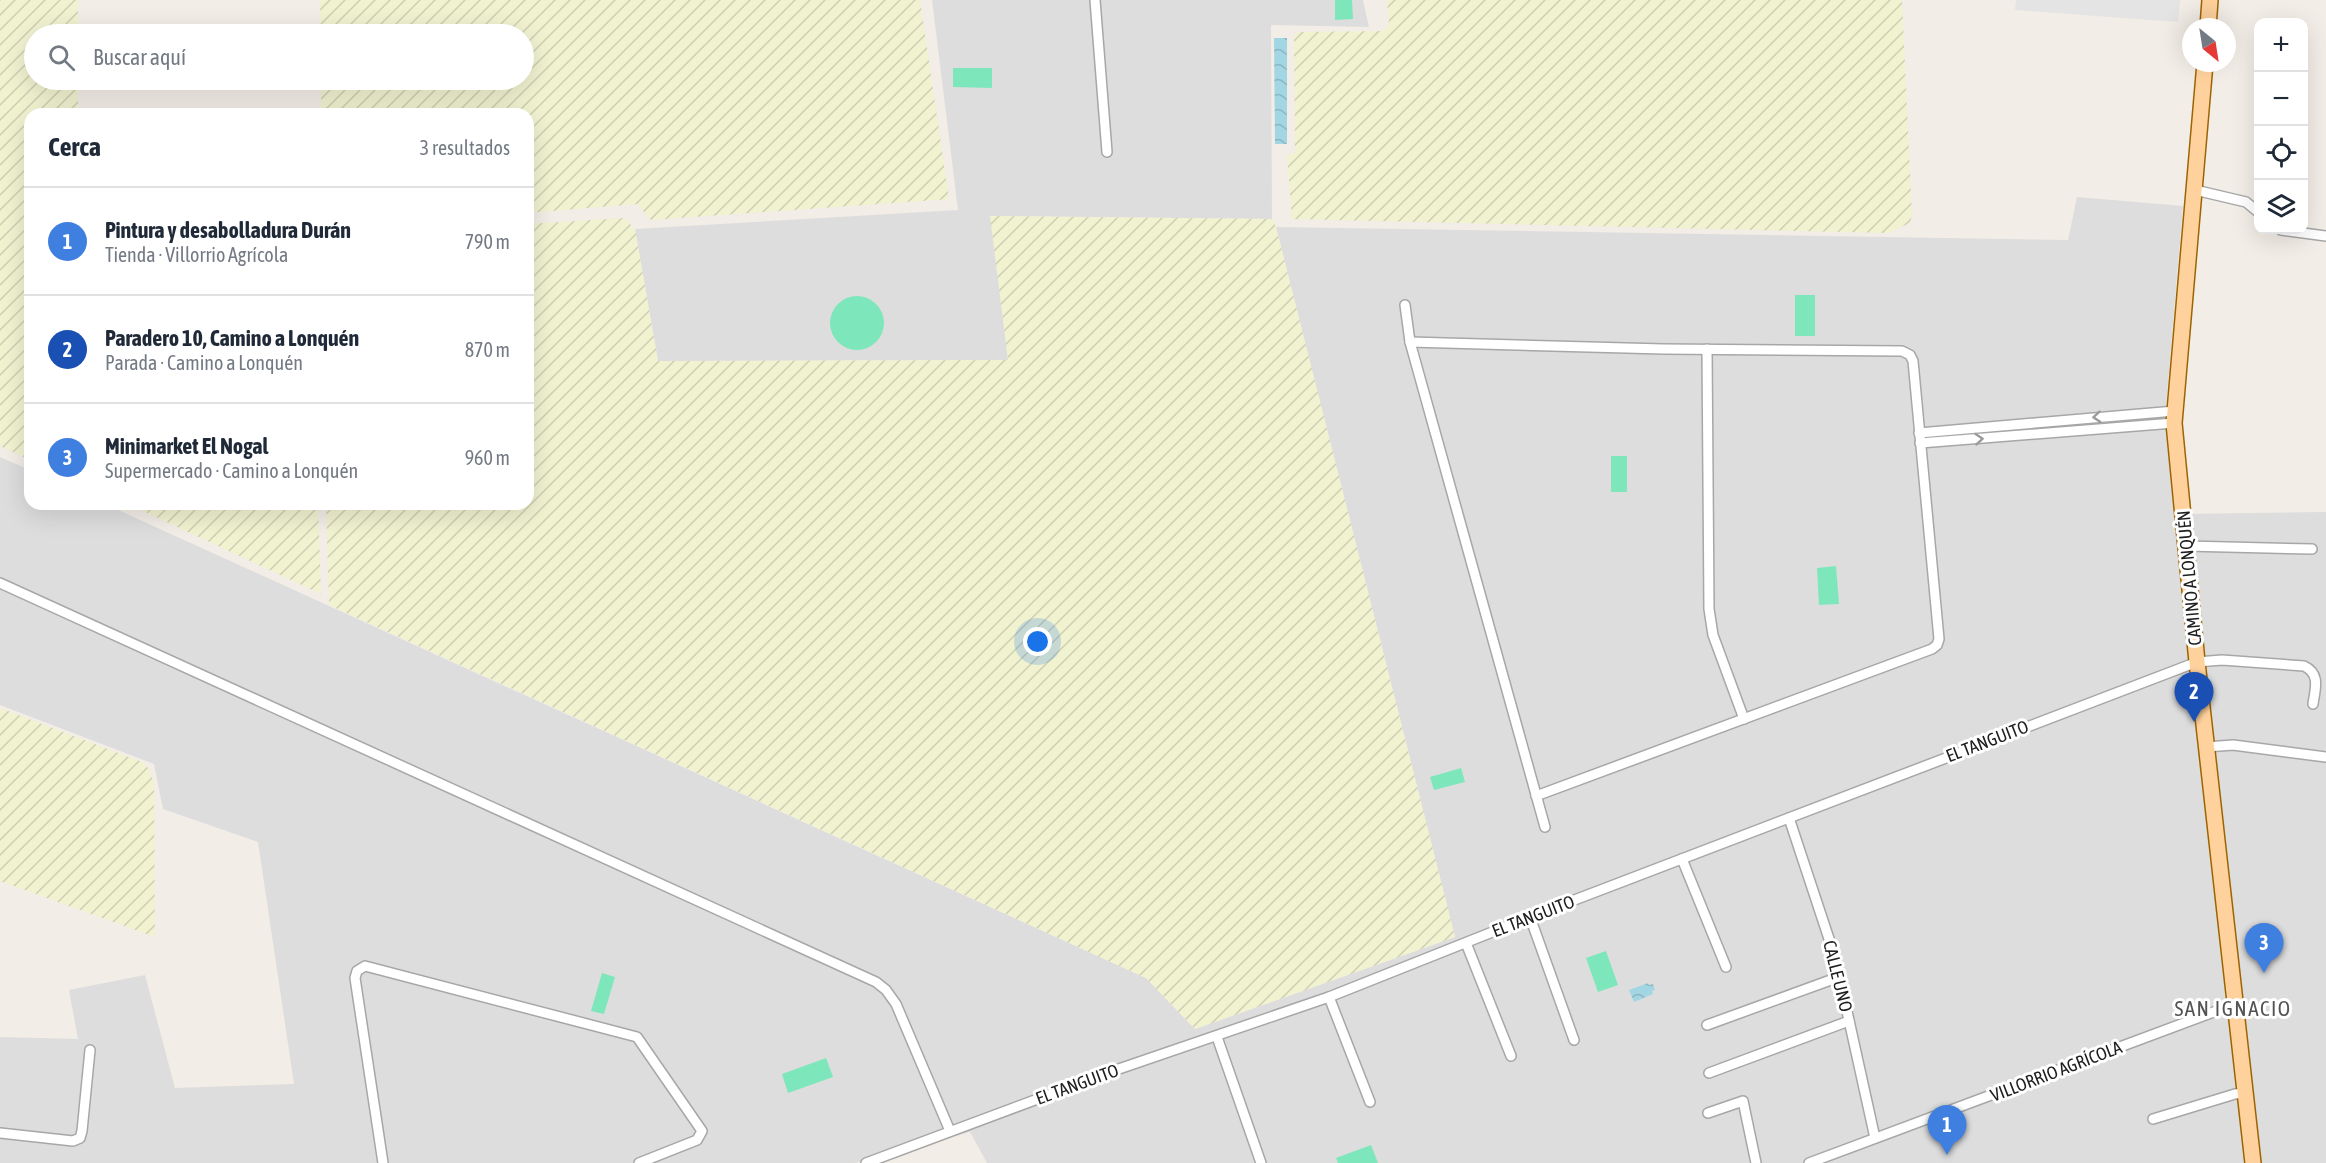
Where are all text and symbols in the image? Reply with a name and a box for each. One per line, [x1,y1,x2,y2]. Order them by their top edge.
north arrow [2182,18,2236,72]
map controls [2254,18,2308,234]
button: + [2254,18,2308,72]
search box [24,24,534,90]
icon: search [45,41,78,74]
text: Buscar aquí [93,44,186,70]
button: − [2254,72,2308,126]
button: locate [2254,126,2308,180]
text: Cerca [48,132,101,162]
text: 3 resultados [420,136,510,159]
button: layers [2254,180,2308,234]
text: Pintura y desabolladura Durán [105,217,351,243]
text: 1 [63,230,72,253]
text: 790 m [465,230,510,253]
text: Tienda · Villorrio Agrícola [105,243,288,266]
text: Paradero 10, Camino a Lonquén [105,325,359,351]
text: 2 [63,338,72,361]
text: 870 m [465,338,510,361]
text: Parada · Camino a Lonquén [105,351,303,374]
one-way arrow [2093,410,2102,423]
one-way arrow [1974,432,1983,445]
text: Minimarket El Nogal [105,433,268,459]
text: 3 [63,446,72,469]
text: 960 m [465,446,510,469]
text: Supermercado · Camino a Lonquén [105,459,358,482]
street label: CAMINO A LONQUÉN [2173,510,2205,646]
your location [1023,627,1052,656]
pin: 2 [2174,672,2214,722]
street label: EL TANGUITO [1943,716,2031,766]
street label: EL TANGUITO [1489,891,1577,941]
pin: 3 [2244,924,2284,973]
street label: CALLE UNO [1819,938,1857,1014]
district label: SAN IGNACIO [2174,996,2292,1020]
street label: VILLORRIO AGRÍCOLA [1987,1036,2125,1106]
street label: EL TANGUITO [1033,1059,1121,1109]
pin: 1 [1928,1106,1966,1155]

